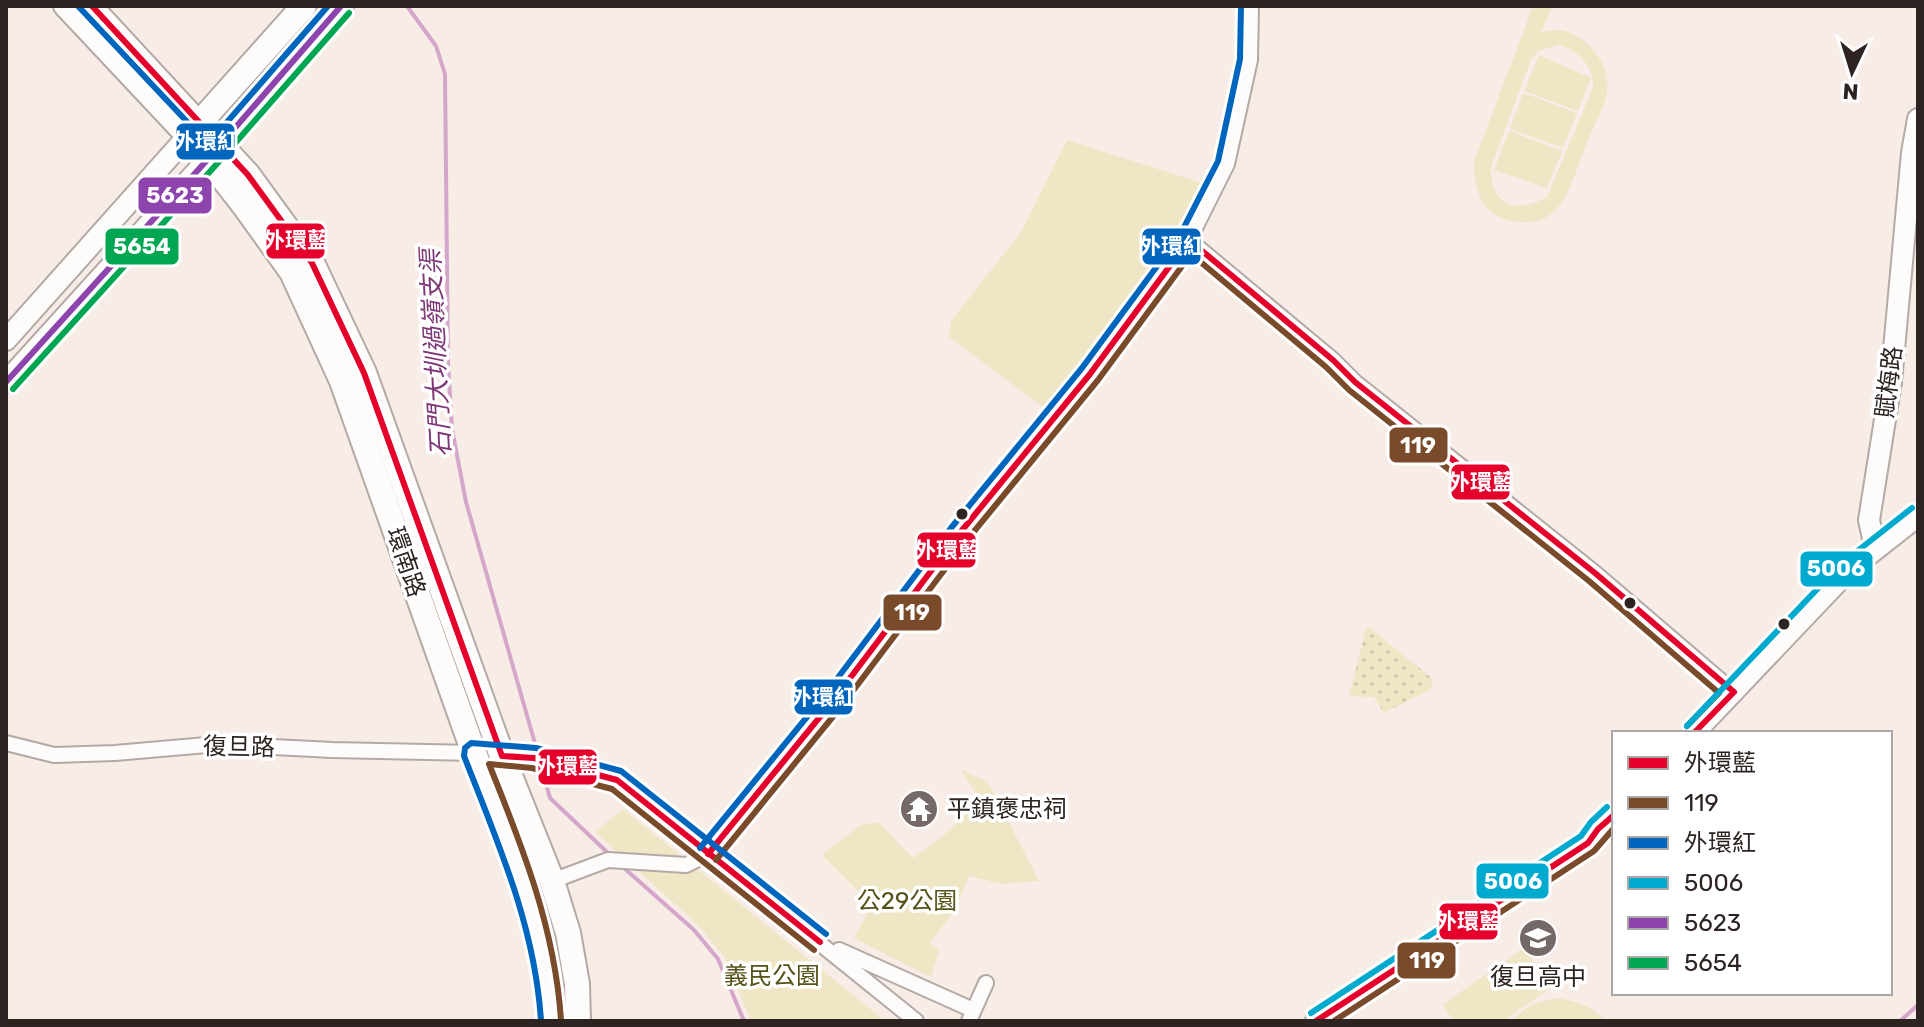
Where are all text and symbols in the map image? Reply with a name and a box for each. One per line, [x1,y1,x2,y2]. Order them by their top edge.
north arrow [1812,32,1892,112]
text: N [1842,77,1859,105]
line badge: 外環紅 [175,122,236,161]
text: 外環紅 [173,128,239,155]
line badge: 5623 [137,176,213,215]
text: 5623 [146,182,204,209]
line badge: 外環藍 [265,222,326,260]
line badge: 5654 [104,227,180,266]
text: 外環藍 [263,227,329,254]
line badge: 外環紅 [1141,227,1202,266]
text: 5654 [113,233,171,260]
text: 外環紅 [1139,233,1205,260]
water label: 石門大圳過嶺支渠 [415,244,457,458]
street label: 賦梅路 [1871,345,1907,419]
line badge: 119 [1388,426,1449,464]
text: 119 [1400,432,1436,459]
line badge: 外環藍 [1450,463,1511,501]
text: 外環藍 [1448,469,1514,496]
unlabelled marker [954,506,970,522]
street label: 環南路 [381,523,431,601]
line badge: 外環藍 [916,531,977,569]
text: 外環藍 [914,537,980,564]
line badge: 5006 [1799,550,1874,588]
text: 5006 [1807,555,1865,582]
line badge: 119 [882,593,943,632]
unlabelled marker [1622,595,1638,611]
text: 119 [894,599,930,626]
unlabelled marker [1776,616,1792,632]
line badge: 外環紅 [793,678,854,716]
text: 外環紅 [790,684,856,711]
legend [1612,731,1892,995]
street label: 復旦路 [203,732,275,762]
line badge: 外環藍 [537,748,598,786]
text: 外環藍 [1684,749,1756,777]
text: 外環藍 [534,753,600,780]
temple icon: 平鎮褒忠祠 [898,788,940,830]
text: 119 [1684,789,1719,817]
place label: 平鎮褒忠祠 [947,795,1067,823]
text: 外環紅 [1684,829,1756,857]
line badge: 5006 [1475,862,1550,900]
text: 5006 [1484,868,1542,895]
text: 5006 [1684,869,1743,897]
park label: 公29公園 [857,887,957,915]
line badge: 外環藍 [1438,902,1499,941]
text: 外環藍 [1435,908,1501,935]
text: 5623 [1684,909,1741,937]
school or university icon: 復旦高中 [1517,917,1559,959]
line badge: 119 [1396,941,1457,980]
text: 119 [1409,947,1445,974]
text: 5654 [1684,949,1742,977]
park label: 義民公園 [724,962,820,990]
place label: 復旦高中 [1490,963,1586,991]

